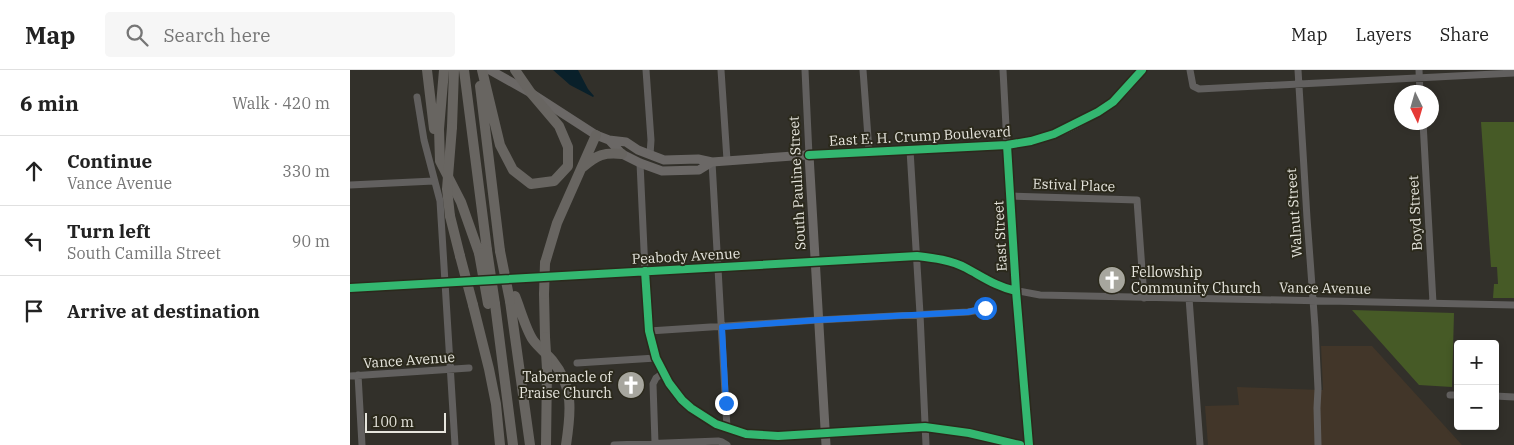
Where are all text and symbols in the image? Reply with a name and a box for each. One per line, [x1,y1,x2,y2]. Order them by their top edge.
search box [105,12,455,57]
text: Map [25,19,75,51]
icon: search [123,21,151,49]
text: Search here [163,23,270,47]
text: Map [1291,23,1328,46]
text: Layers [1356,23,1412,46]
text: Share [1440,23,1489,46]
north arrow [1394,85,1439,130]
text: 6 min [20,89,79,117]
text: Walk · 420 m [232,93,330,113]
street label: South Pauline Street [784,115,809,250]
street label: East E. H. Crump Boulevard [829,122,1012,150]
text: Continue [67,149,152,173]
icon: ahead [20,157,48,185]
text: 330 m [282,161,330,181]
street label: Walnut Street [1282,168,1306,258]
text: Vance Avenue [67,173,172,193]
street label: Estival Place [1032,175,1116,195]
street label: Boyd Street [1404,175,1426,251]
street label: East Street [989,200,1011,272]
text: Turn left [67,219,150,243]
icon: left [20,227,48,255]
text: 90 m [292,231,330,251]
text: South Camilla Street [67,243,221,263]
street label: Peabody Avenue [631,244,741,268]
place label: Fellowship Community Church [1131,263,1261,297]
church icon: Fellowship Community Church [1097,265,1127,295]
street label: Vance Avenue [1279,278,1371,298]
icon: arrive [20,297,48,325]
route start [974,297,997,320]
text: Arrive at destination [67,299,260,323]
map controls [1454,340,1499,430]
button: + [1454,340,1499,385]
street label: Vance Avenue [362,348,456,372]
place label: Tabernacle of Praise Church [519,368,613,402]
church icon: Tabernacle of Praise Church [616,370,646,400]
button: − [1454,385,1499,430]
route end [715,392,738,415]
scale bar [365,410,446,433]
text: 100 m [372,413,414,431]

